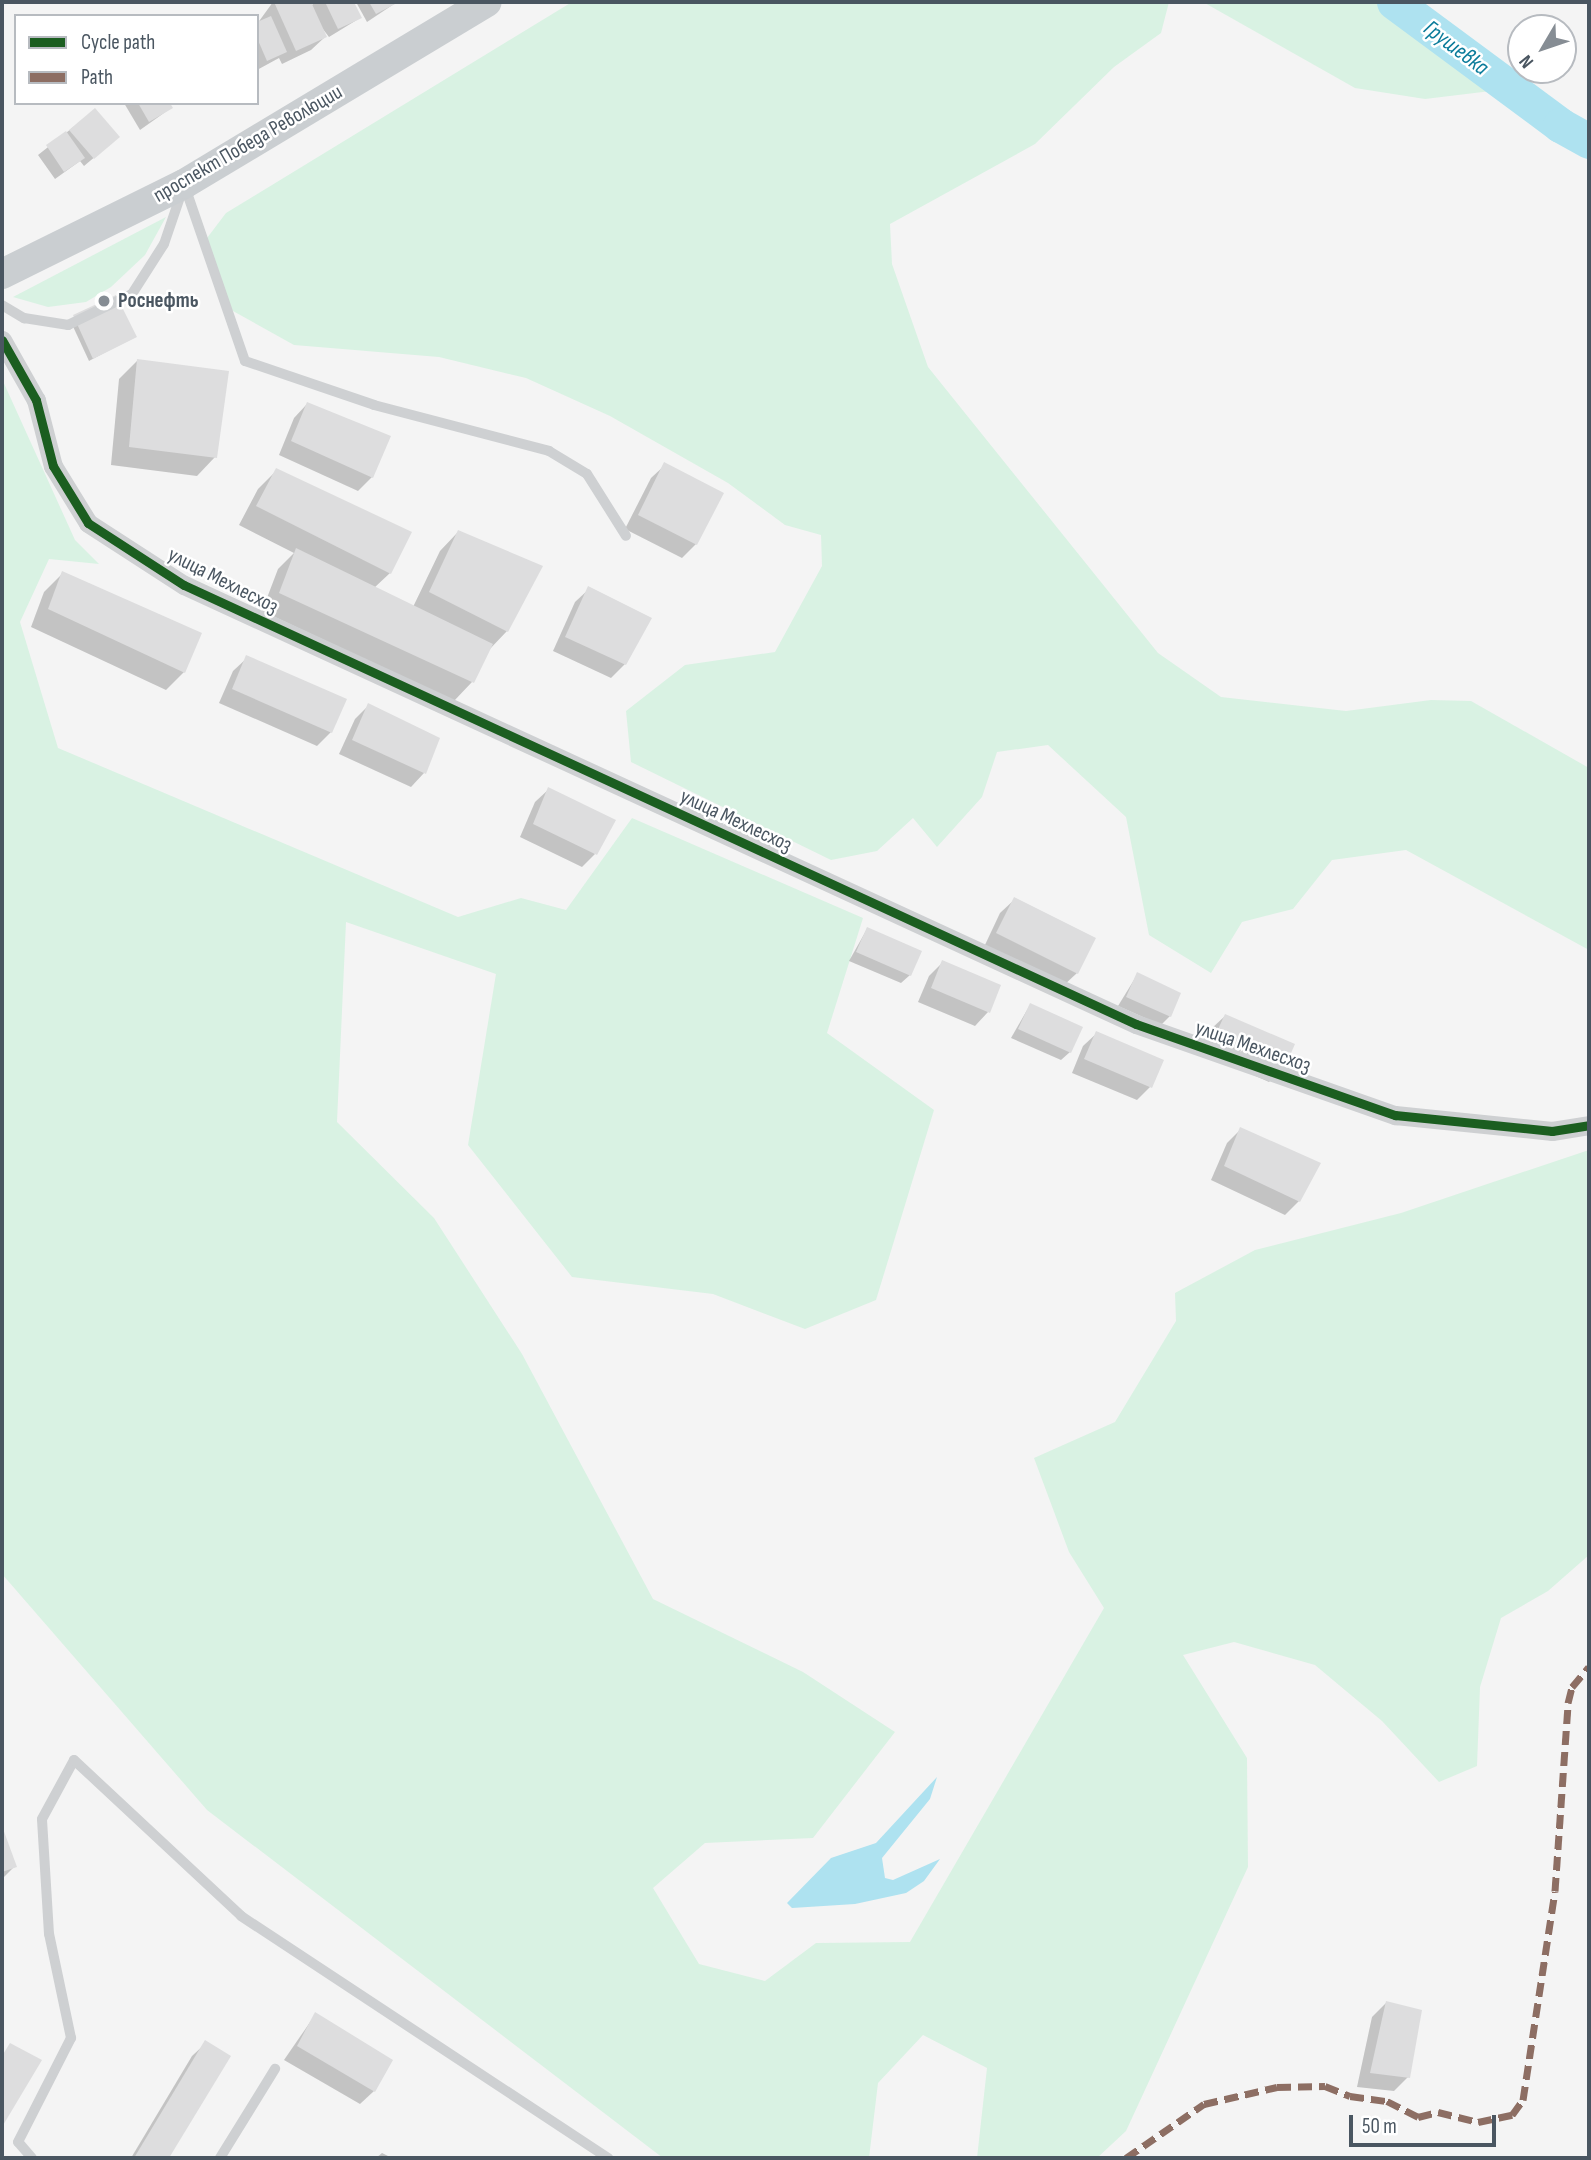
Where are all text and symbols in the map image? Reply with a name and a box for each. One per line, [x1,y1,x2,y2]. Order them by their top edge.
legend [14,14,259,105]
north arrow [1507,14,1577,84]
water label: Грушевка [1418,15,1494,81]
text: Cycle path [81,30,155,55]
text: N [1515,50,1539,72]
text: Path [81,65,113,90]
street label: проспект Победа Революции [149,80,347,208]
place label: Роснефть [118,288,198,314]
marker: Роснефть [96,293,112,309]
street label: улица Мехлесхоз [163,542,283,620]
street label: улица Мехлесхоз [676,784,796,858]
street label: улица Мехлесхоз [1192,1015,1314,1079]
scale bar [1353,2100,1500,2144]
text: 50 m [1362,2114,1397,2139]

